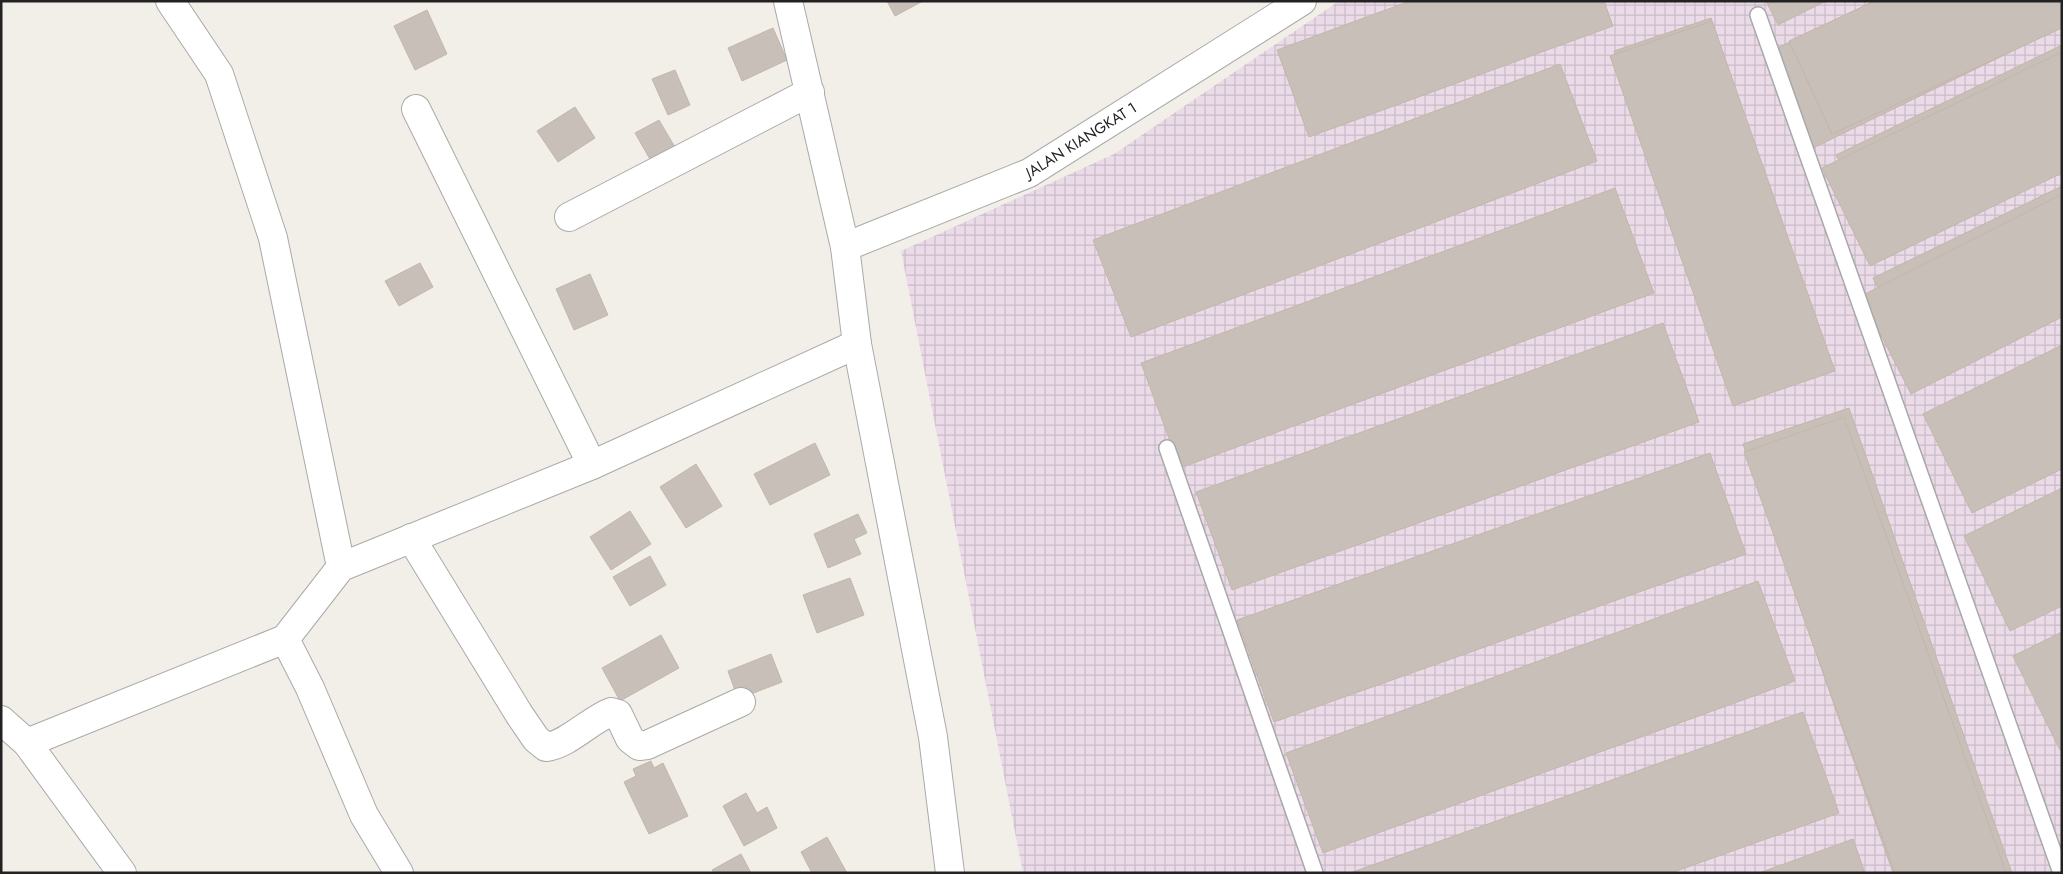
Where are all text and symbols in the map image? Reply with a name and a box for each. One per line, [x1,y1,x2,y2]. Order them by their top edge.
street label: JALAN KIANGKAT 1 [1021,97,1141,185]

